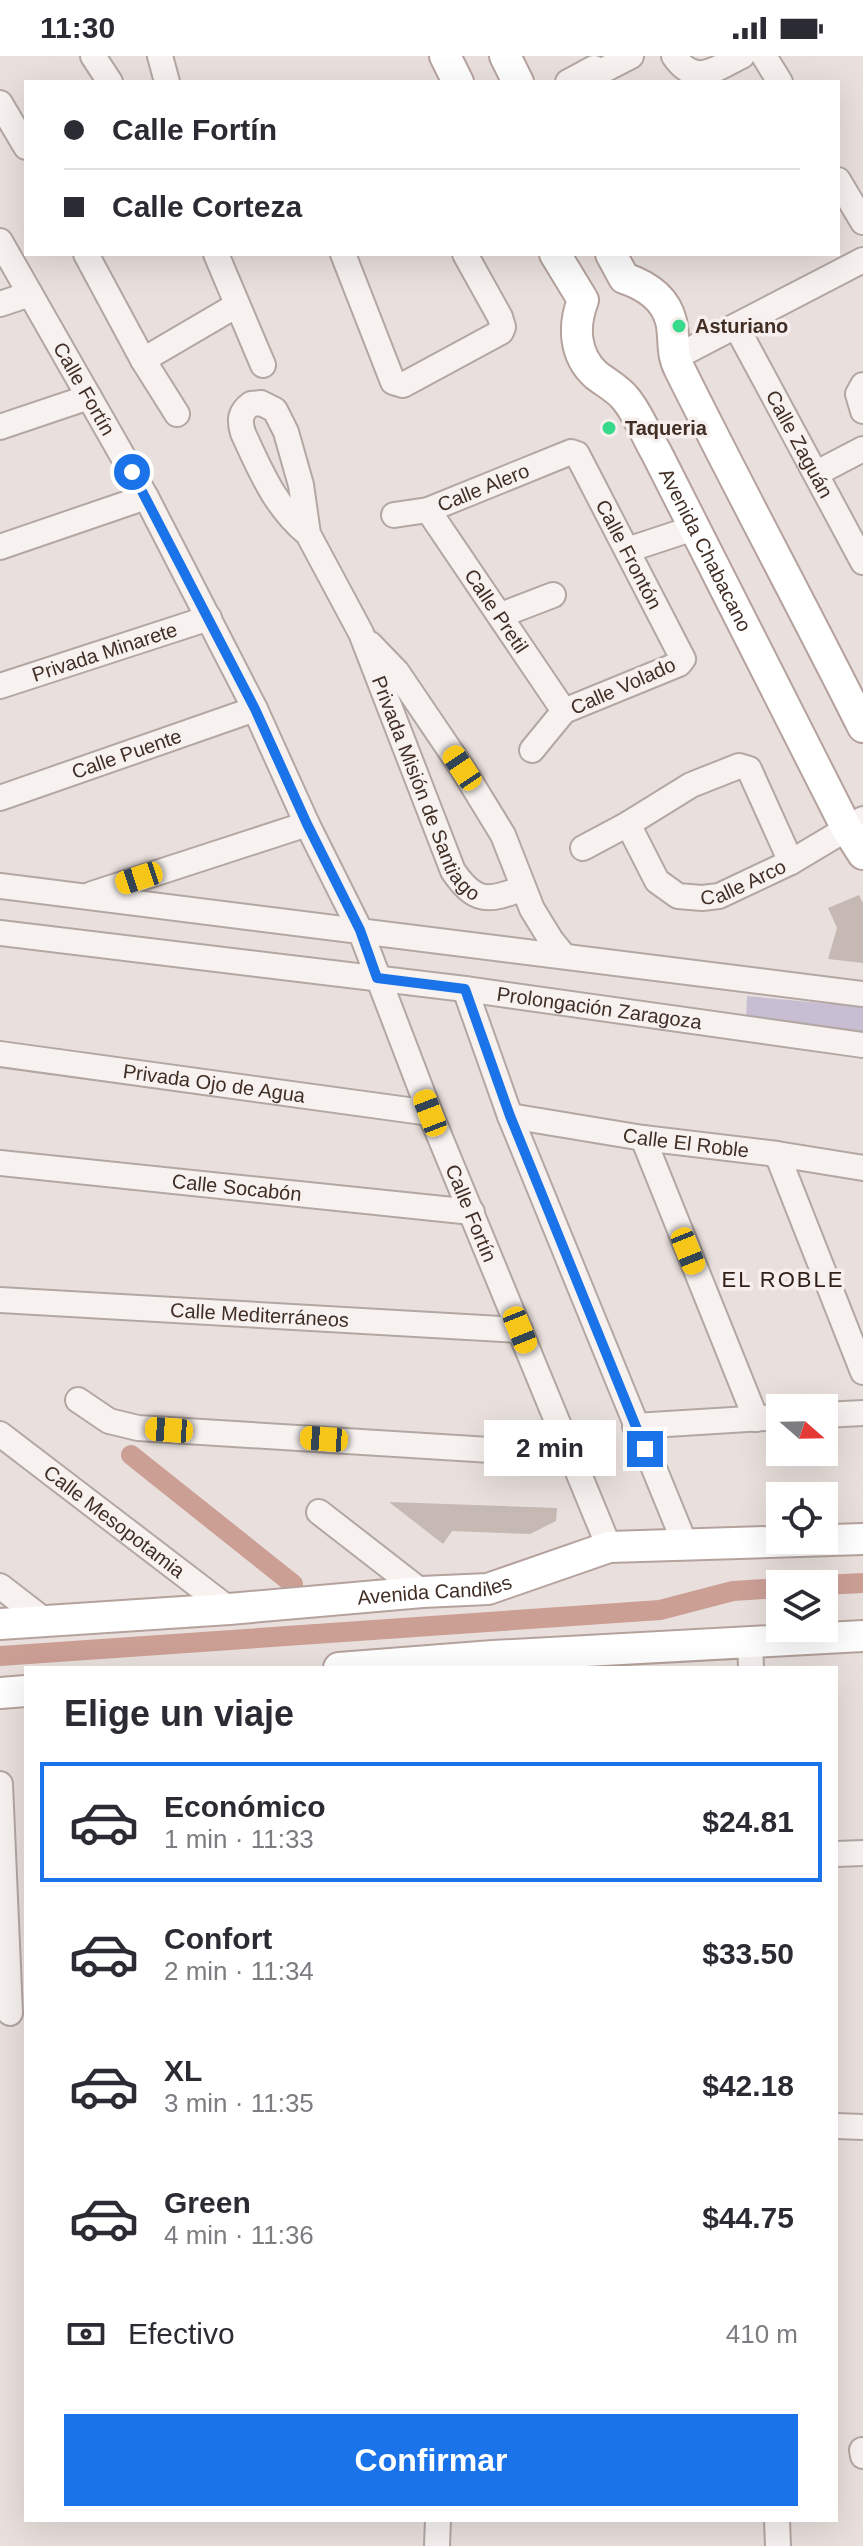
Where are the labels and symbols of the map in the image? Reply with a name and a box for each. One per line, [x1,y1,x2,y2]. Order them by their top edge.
place label: Asturiano [695,315,788,337]
marker: Asturiano [670,317,688,335]
street label: Calle Fortín [49,338,119,439]
street label: Calle Zaguán [762,386,837,502]
place label: Taqueria [625,417,708,439]
marker: Taqueria [600,419,618,437]
route start [114,454,150,490]
street label: Calle Alero [434,459,532,516]
street label: Avenida Chabacano [655,465,756,635]
street label: Calle Frontón [592,496,666,613]
street label: Calle Pretil [460,565,533,657]
street label: Privada Minarete [29,618,180,686]
street label: Calle Volado [567,653,679,719]
street label: Privada Misión de Santiago [368,673,484,905]
street label: Calle Puente [69,725,184,783]
car [439,741,485,795]
street label: Calle Arco [699,855,789,909]
car [112,859,166,897]
street label: Prolongación Zaragoza [495,983,704,1033]
street label: Privada Ojo de Agua [122,1060,307,1107]
car [410,1086,450,1140]
street label: Calle El Roble [621,1124,750,1162]
street label: Calle Fortín [441,1161,501,1265]
street label: Calle Socabón [171,1170,303,1205]
car [668,1224,708,1278]
district label: EL ROBLE [722,1267,844,1292]
street label: Calle Mediterráneos [170,1299,350,1331]
car [500,1303,540,1357]
north arrow [766,1394,838,1466]
car [144,1416,194,1444]
callout: 2 min [485,1421,617,1477]
car [299,1425,349,1453]
route end [627,1431,663,1467]
street label: Calle Mesopotamia [40,1461,190,1583]
street label: Avenida Candiles [356,1571,515,1609]

